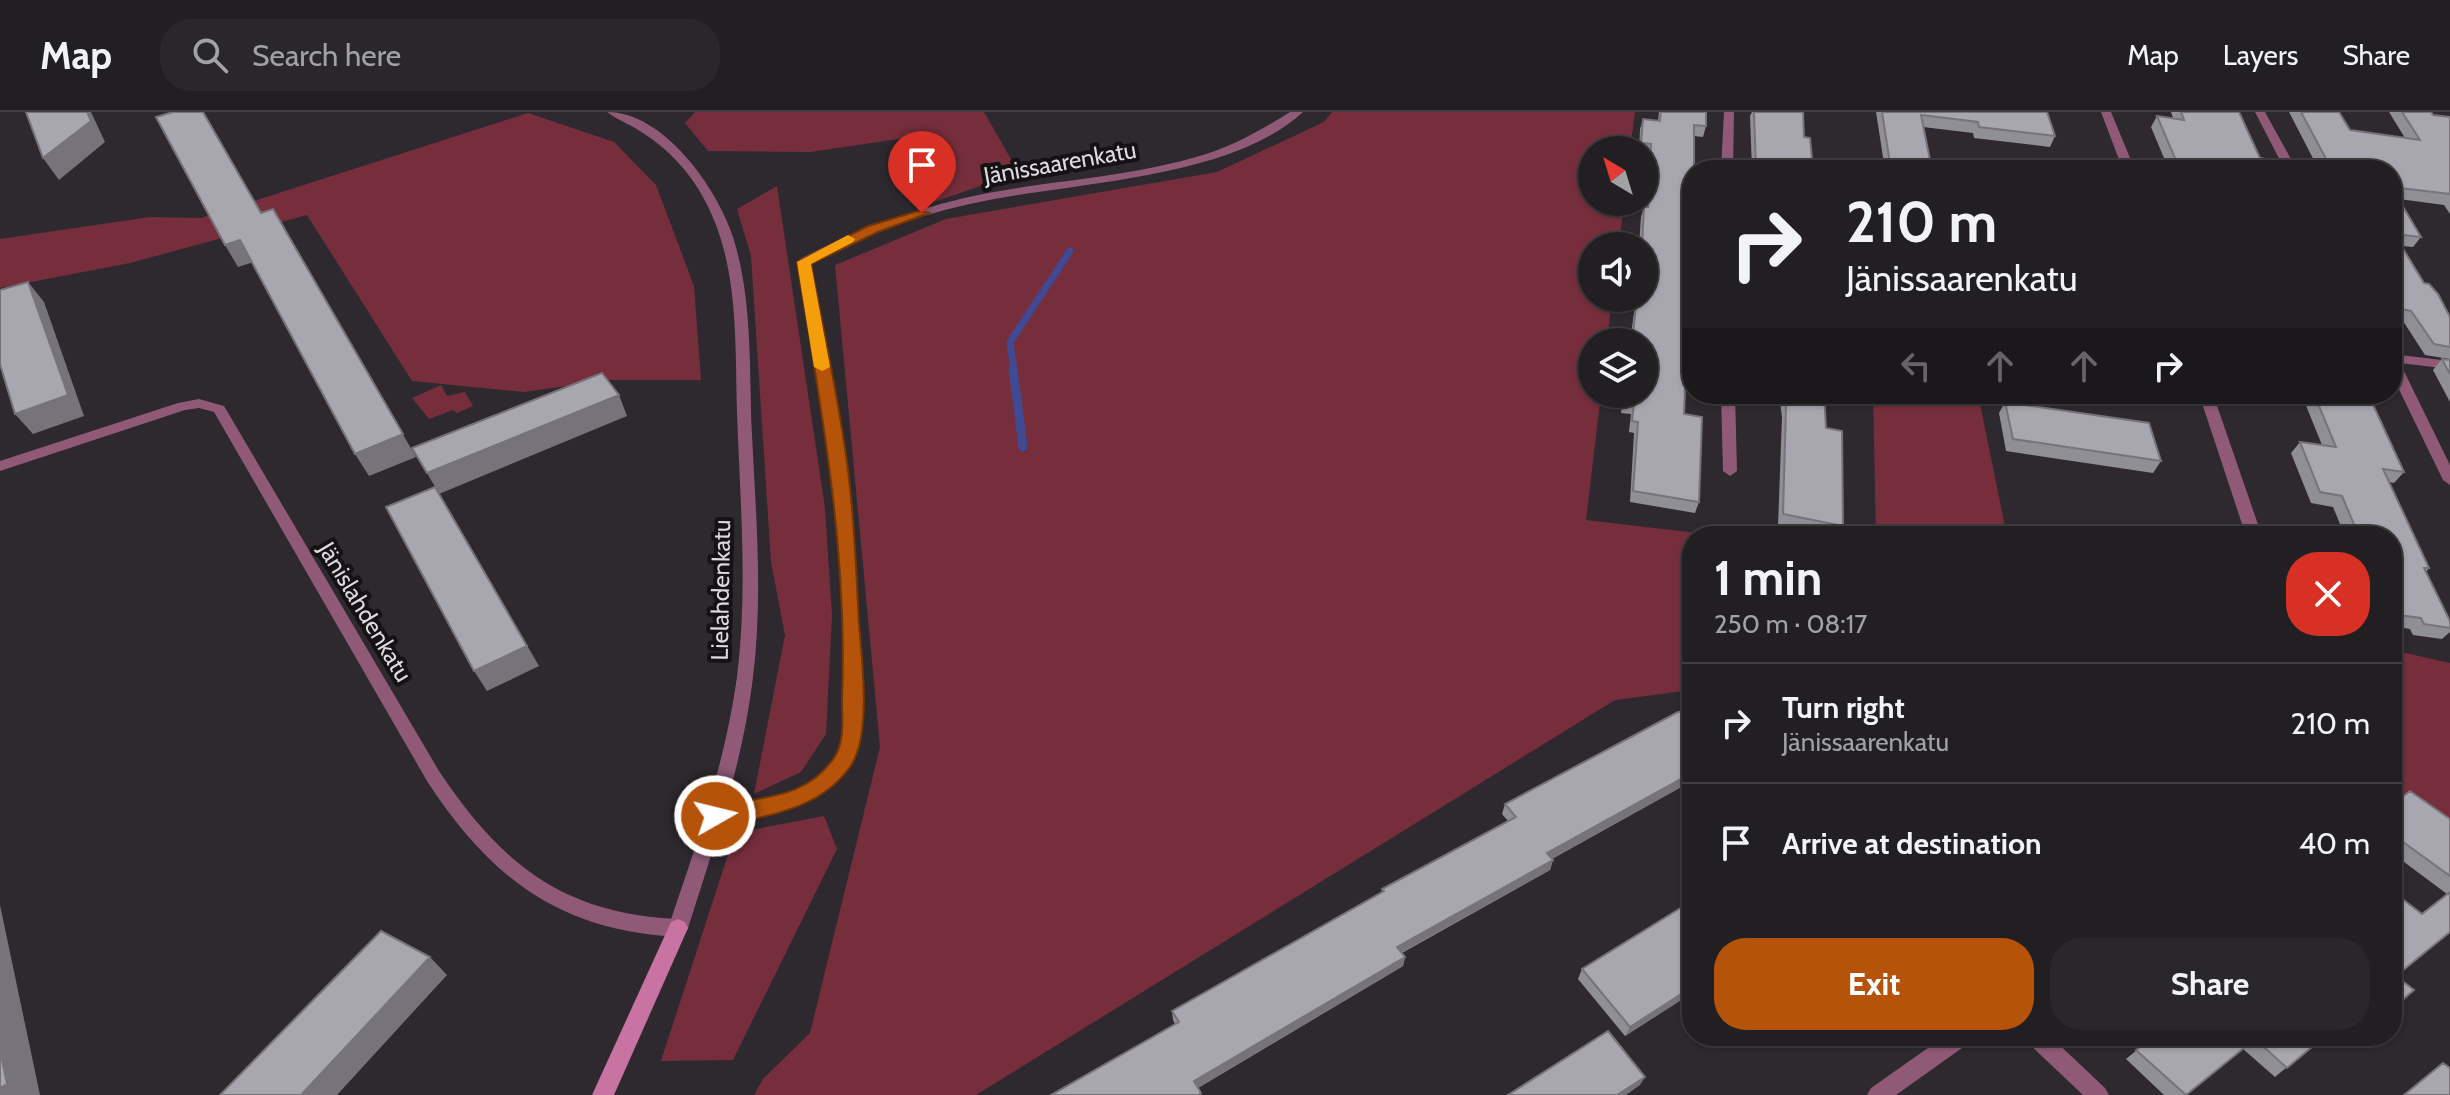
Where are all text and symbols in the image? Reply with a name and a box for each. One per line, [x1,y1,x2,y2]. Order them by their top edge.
search box [160,19,720,91]
text: Map [40,32,112,79]
icon: search [188,33,232,77]
text: Search here [252,37,401,74]
text: Map [2127,38,2179,72]
text: Layers [2223,38,2298,72]
text: Share [2342,38,2410,72]
pin [888,131,956,213]
street label: Jänissaarenkatu [980,135,1138,190]
north arrow [1578,136,1658,216]
map controls [1578,136,1658,408]
icon: arrive [900,143,944,187]
text: 210 m [1846,188,1997,256]
icon: right [1714,192,1818,296]
button: sound [1578,232,1658,312]
text: Jänissaarenkatu [1846,256,2078,300]
button: layers [1578,328,1658,408]
icon: left [1894,344,1938,388]
icon: ahead [1978,344,2022,388]
icon: ahead [2062,344,2106,388]
icon: right [2146,344,2190,388]
street label: Lielahdenkatu [705,519,736,661]
street label: Jänislahdenkatu [312,536,418,687]
text: 1 min [1714,549,1822,607]
button: close [2286,552,2370,636]
text: 250 m · 08:17 [1714,608,1867,640]
text: Turn right [1782,689,1905,726]
icon: right [1714,701,1758,745]
text: 210 m [2290,705,2370,742]
text: Jänissaarenkatu [1782,726,1949,758]
position arrow [673,774,757,858]
icon: arrive [1714,821,1758,865]
text: Arrive at destination [1782,825,2042,862]
text: 40 m [2299,825,2370,862]
button: Exit [1714,938,2034,1030]
button: Share [2050,938,2370,1030]

